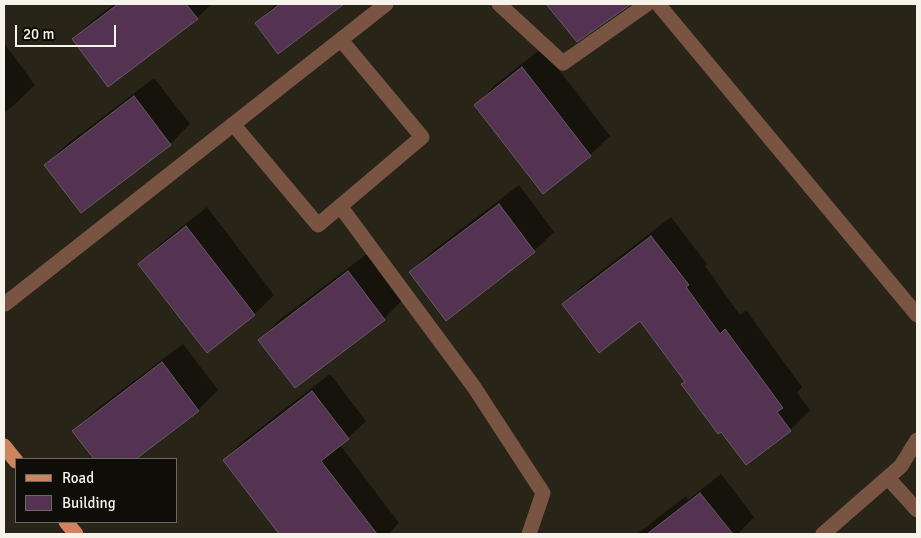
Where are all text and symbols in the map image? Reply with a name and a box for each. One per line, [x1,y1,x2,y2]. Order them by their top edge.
scale bar [18,15,119,47]
text: 20 m [23,25,54,43]
legend [15,458,178,523]
text: Road [62,469,94,487]
text: Building [62,494,116,512]

